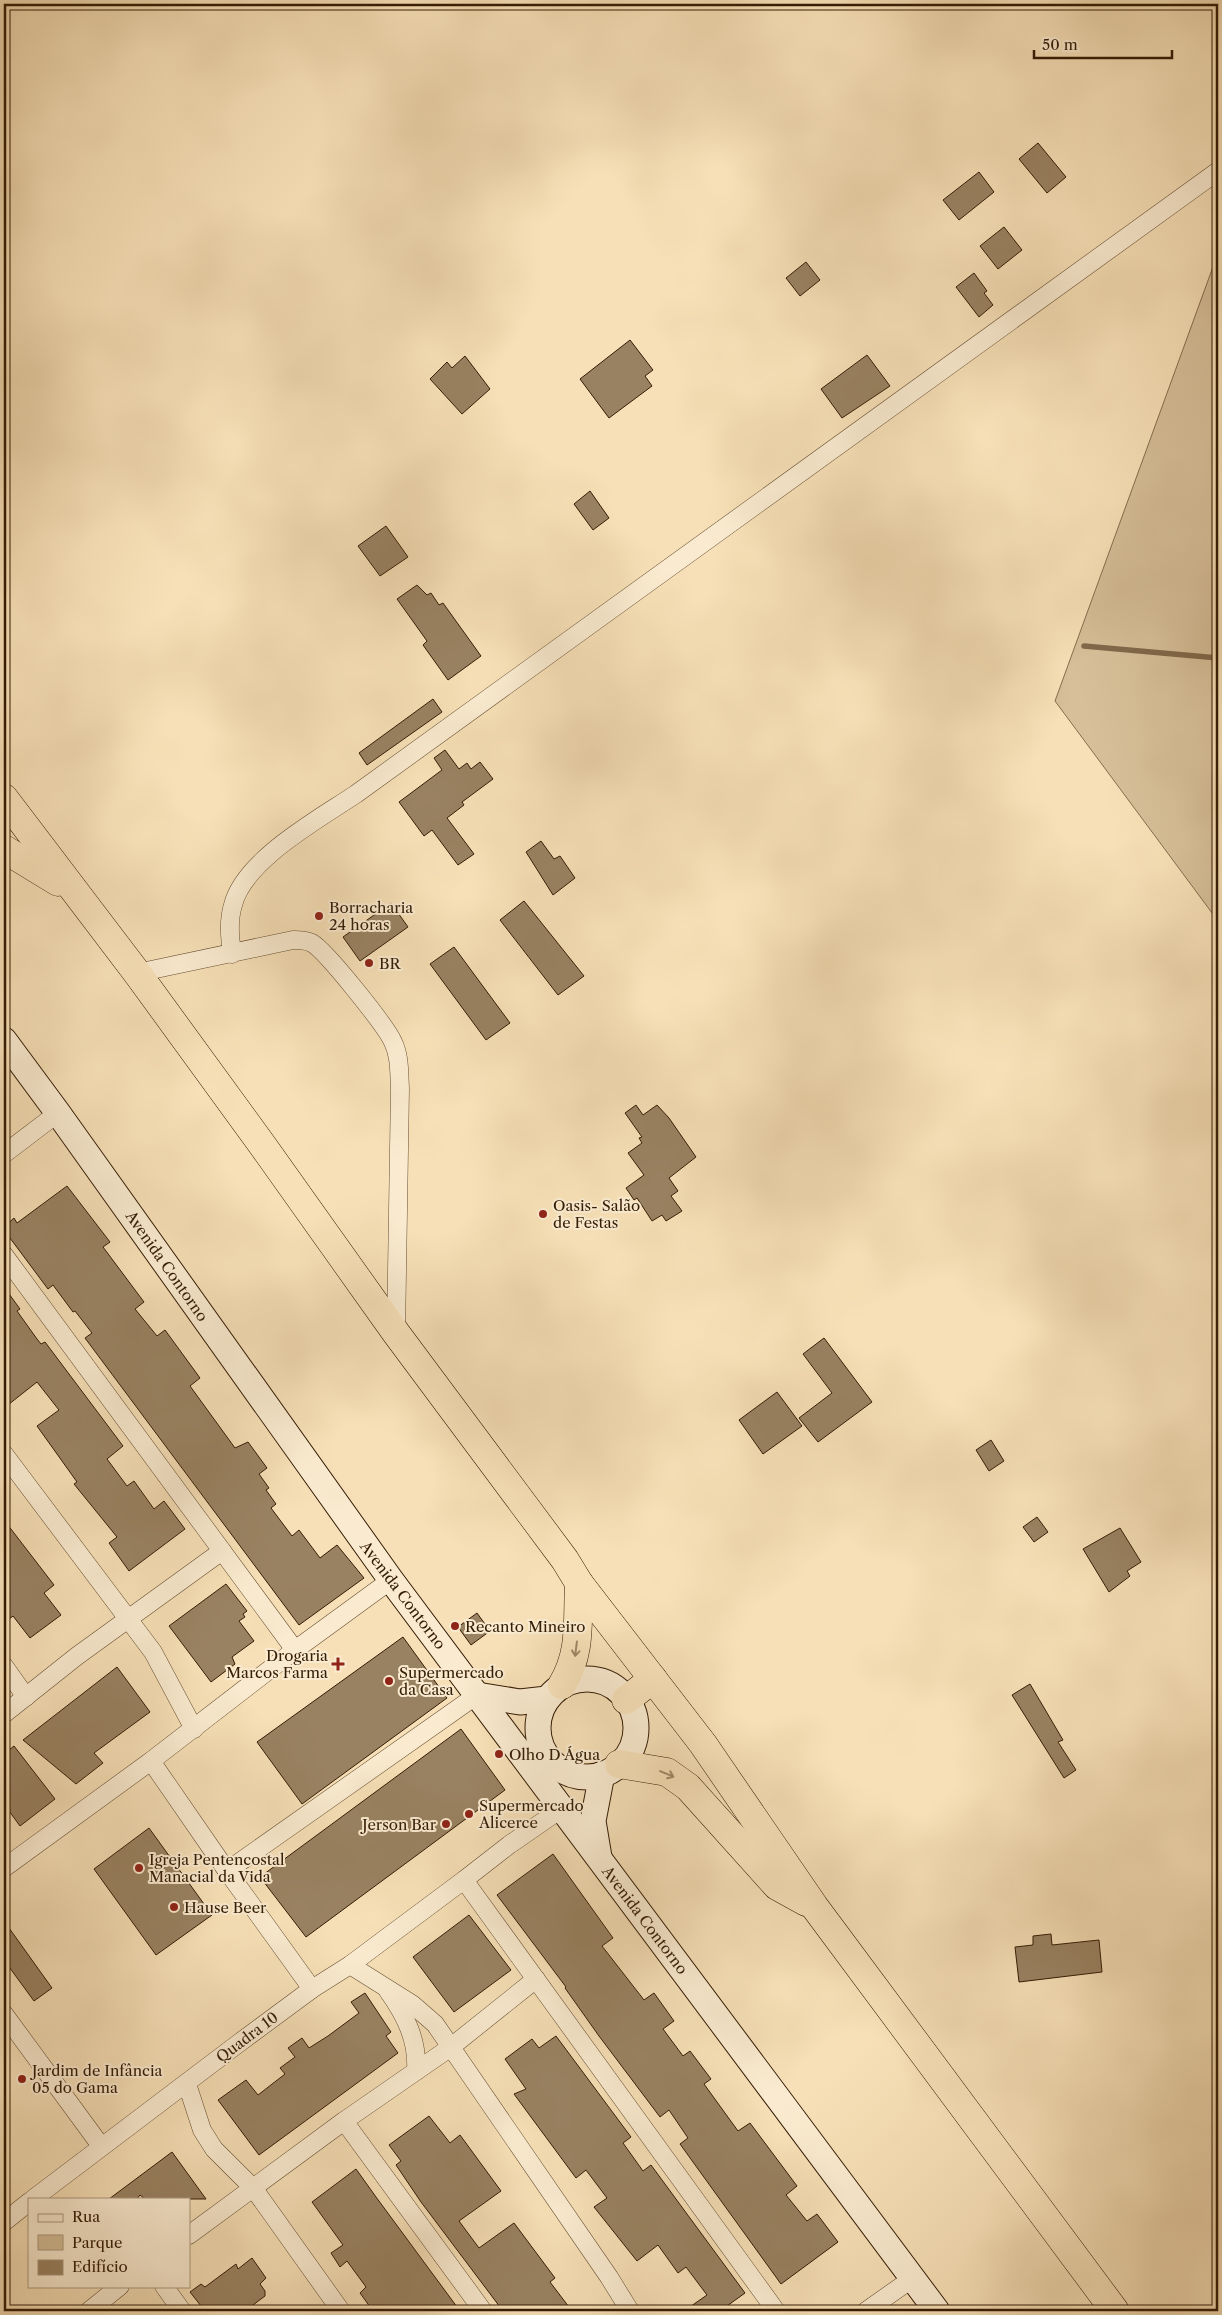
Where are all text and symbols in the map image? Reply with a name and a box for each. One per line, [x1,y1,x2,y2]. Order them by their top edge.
scale bar [1034,28,1172,60]
text: 50 m [1042,35,1078,54]
place label: Borracharia 24 horas [329,898,413,934]
marker: Borracharia 24 horas [313,910,325,922]
place label: BR [379,954,401,973]
marker: BR [363,957,375,969]
place label: Oasis- Salão de Festas [553,1196,640,1232]
street label: Avenida Contorno [121,1206,212,1325]
marker: Oasis- Salão de Festas [537,1208,549,1220]
street label: Avenida Contorno [355,1536,450,1653]
place label: Recanto Mineiro [465,1617,585,1636]
marker: Recanto Mineiro [449,1620,461,1632]
one-way arrow [571,1641,581,1657]
place label: Drogaria Marcos Farma [226,1646,328,1682]
marker: Drogaria Marcos Farma [332,1658,344,1670]
place label: Supermercado da Casa [399,1663,504,1699]
marker: Supermercado da Casa [383,1675,395,1687]
place label: Olho D Água [509,1745,600,1764]
marker: Olho D Água [493,1748,505,1760]
one-way arrow [659,1770,674,1779]
place label: Supermercado Alicerce [478,1796,584,1832]
marker: Supermercado Alicerce [463,1808,475,1820]
place label: Jerson Bar [360,1815,437,1834]
marker: Jerson Bar [440,1818,452,1830]
place label: Igreja Pentencostal Manacial da Vida [149,1850,285,1886]
street label: Avenida Contorno [597,1861,692,1978]
marker: Igreja Pentencostal Manacial da Vida [133,1862,145,1874]
place label: Hause Beer [184,1898,267,1917]
marker: Hause Beer [168,1901,180,1913]
street label: Quadra 10 [212,2008,282,2066]
place label: Jardim de Infância 05 do Gama [30,2061,162,2097]
marker: Jardim de Infância 05 do Gama [16,2073,28,2085]
legend [28,2198,190,2288]
text: Rua [72,2207,100,2226]
text: Parque [72,2233,122,2252]
text: Edifício [72,2257,128,2276]

